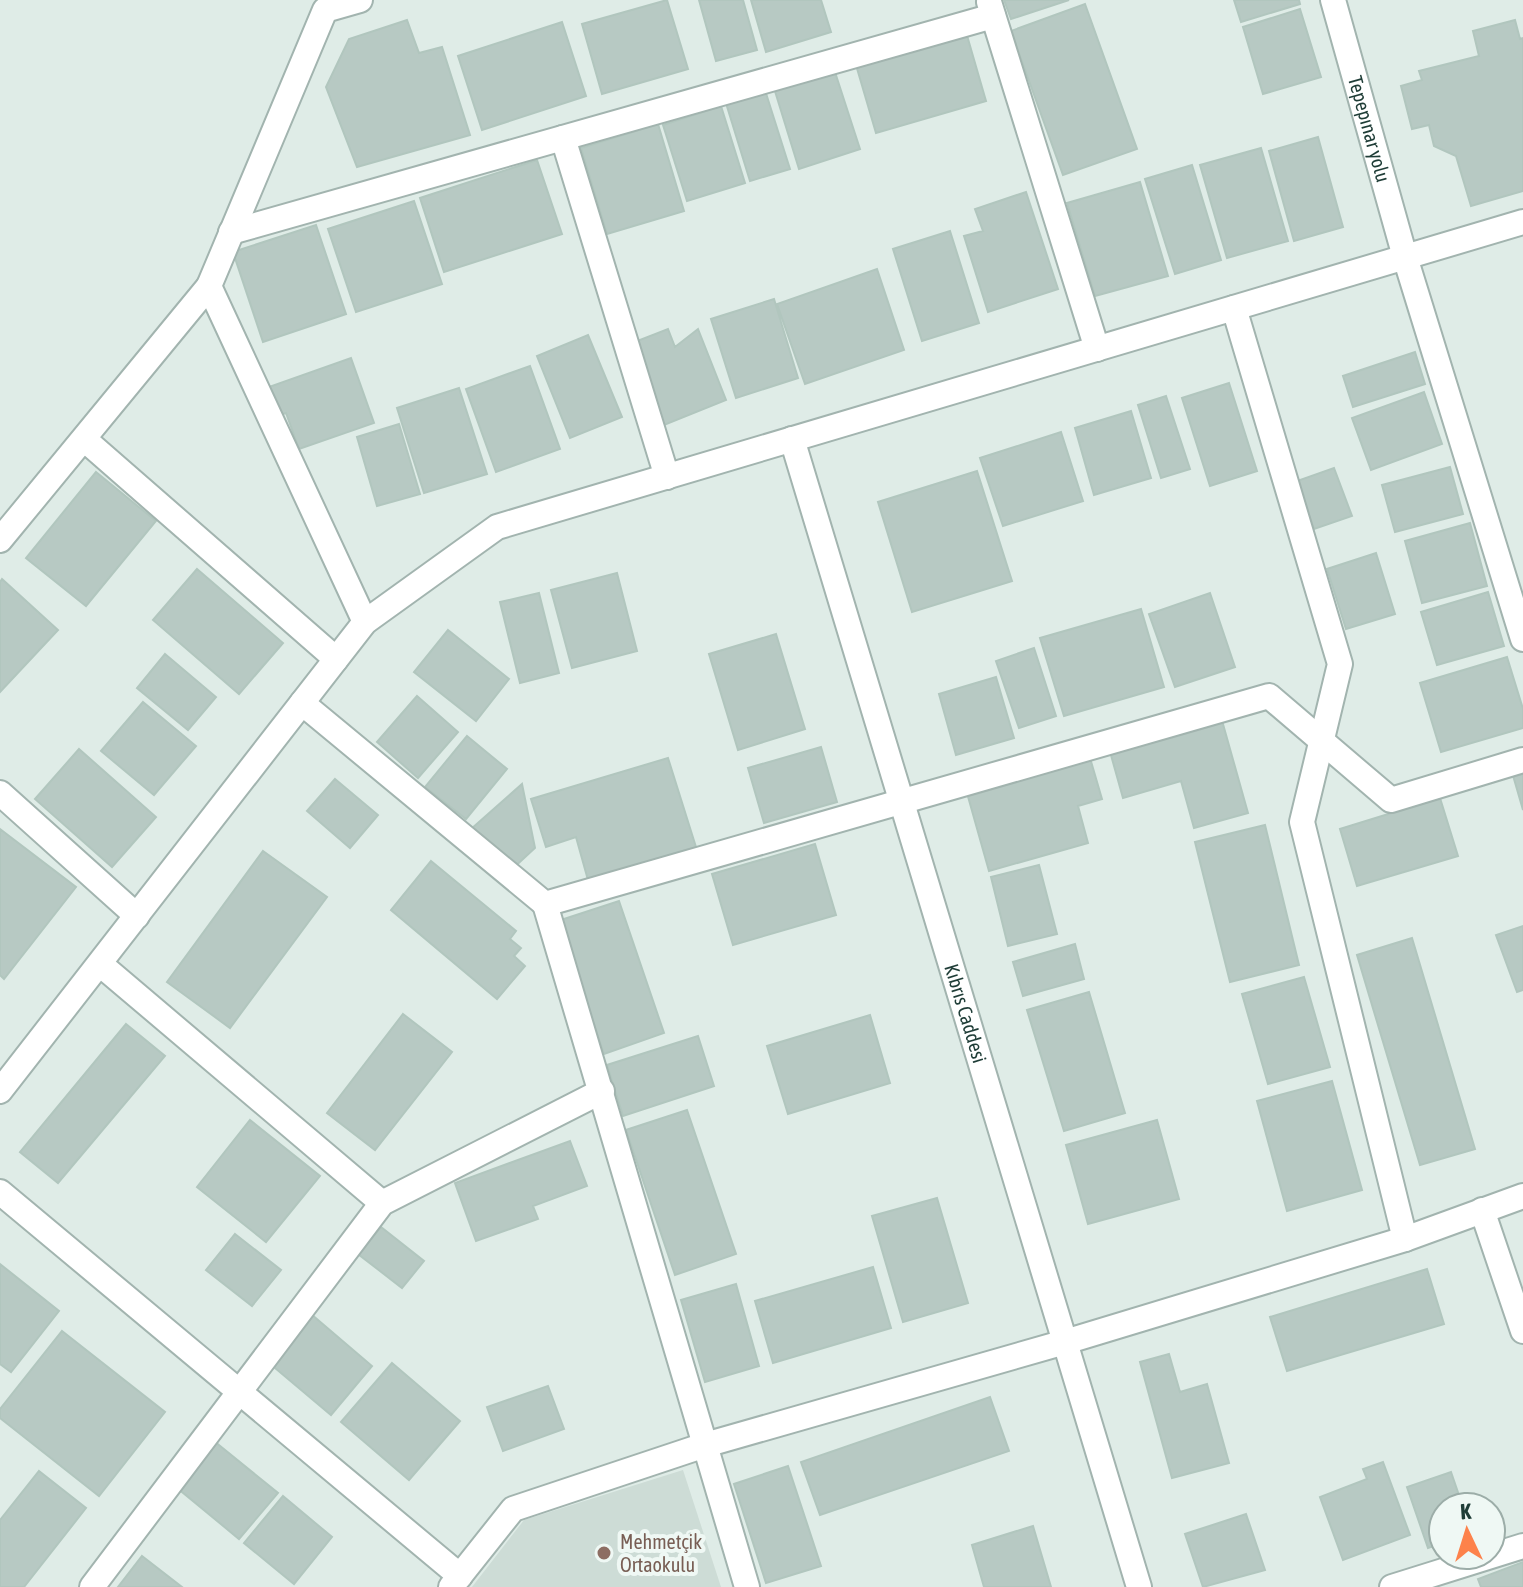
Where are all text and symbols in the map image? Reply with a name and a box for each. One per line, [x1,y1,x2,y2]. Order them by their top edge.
street label: Tepepınar yolu [1344,73,1395,185]
street label: Kıbrıs Caddesi [940,961,992,1065]
north arrow [1427,1491,1507,1571]
text: K [1459,1498,1472,1524]
place label: Mehmetçik Ortaokulu [620,1530,702,1576]
marker: Mehmetçik Ortaokulu [595,1544,613,1562]

